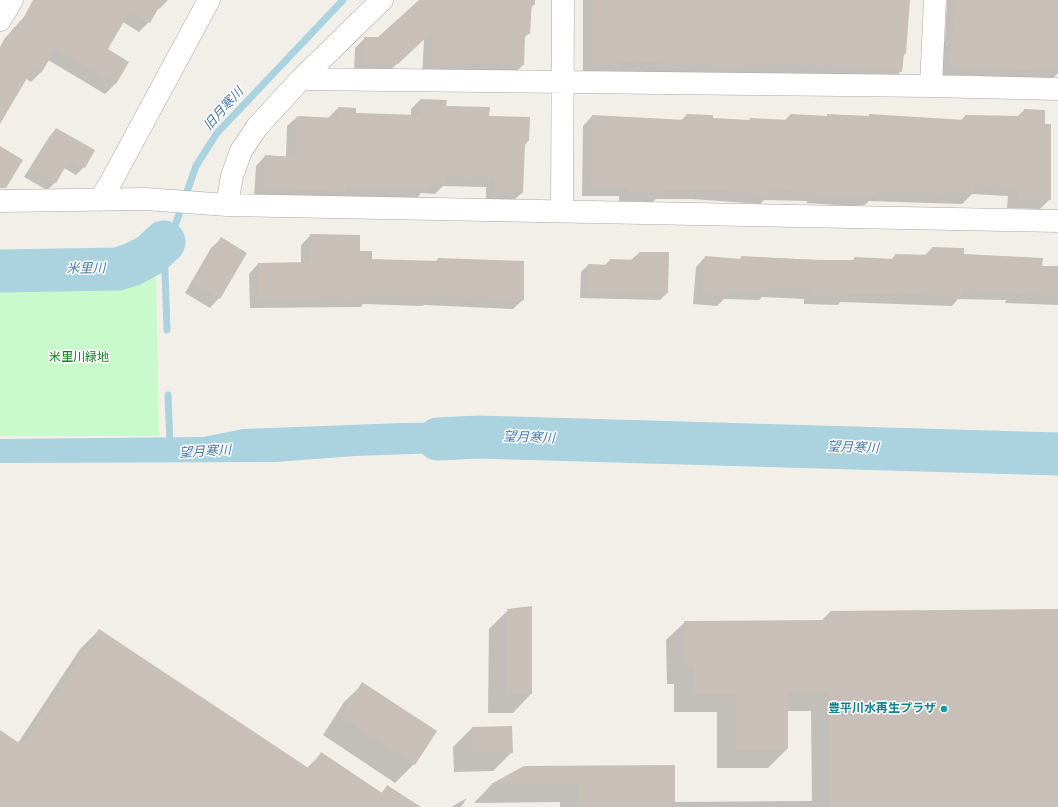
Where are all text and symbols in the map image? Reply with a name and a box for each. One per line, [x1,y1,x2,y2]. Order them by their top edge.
water label: 旧月寒川 [201,84,247,134]
water label: 米里川 [66,261,106,277]
park label: 米里川緑地 [49,351,109,365]
water label: 望月寒川 [503,429,555,447]
water label: 望月寒川 [827,439,879,457]
water label: 望月寒川 [179,443,231,461]
place label: 豊平川水再生プラザ [828,702,936,716]
marker: 豊平川水再生プラザ [939,704,949,714]

